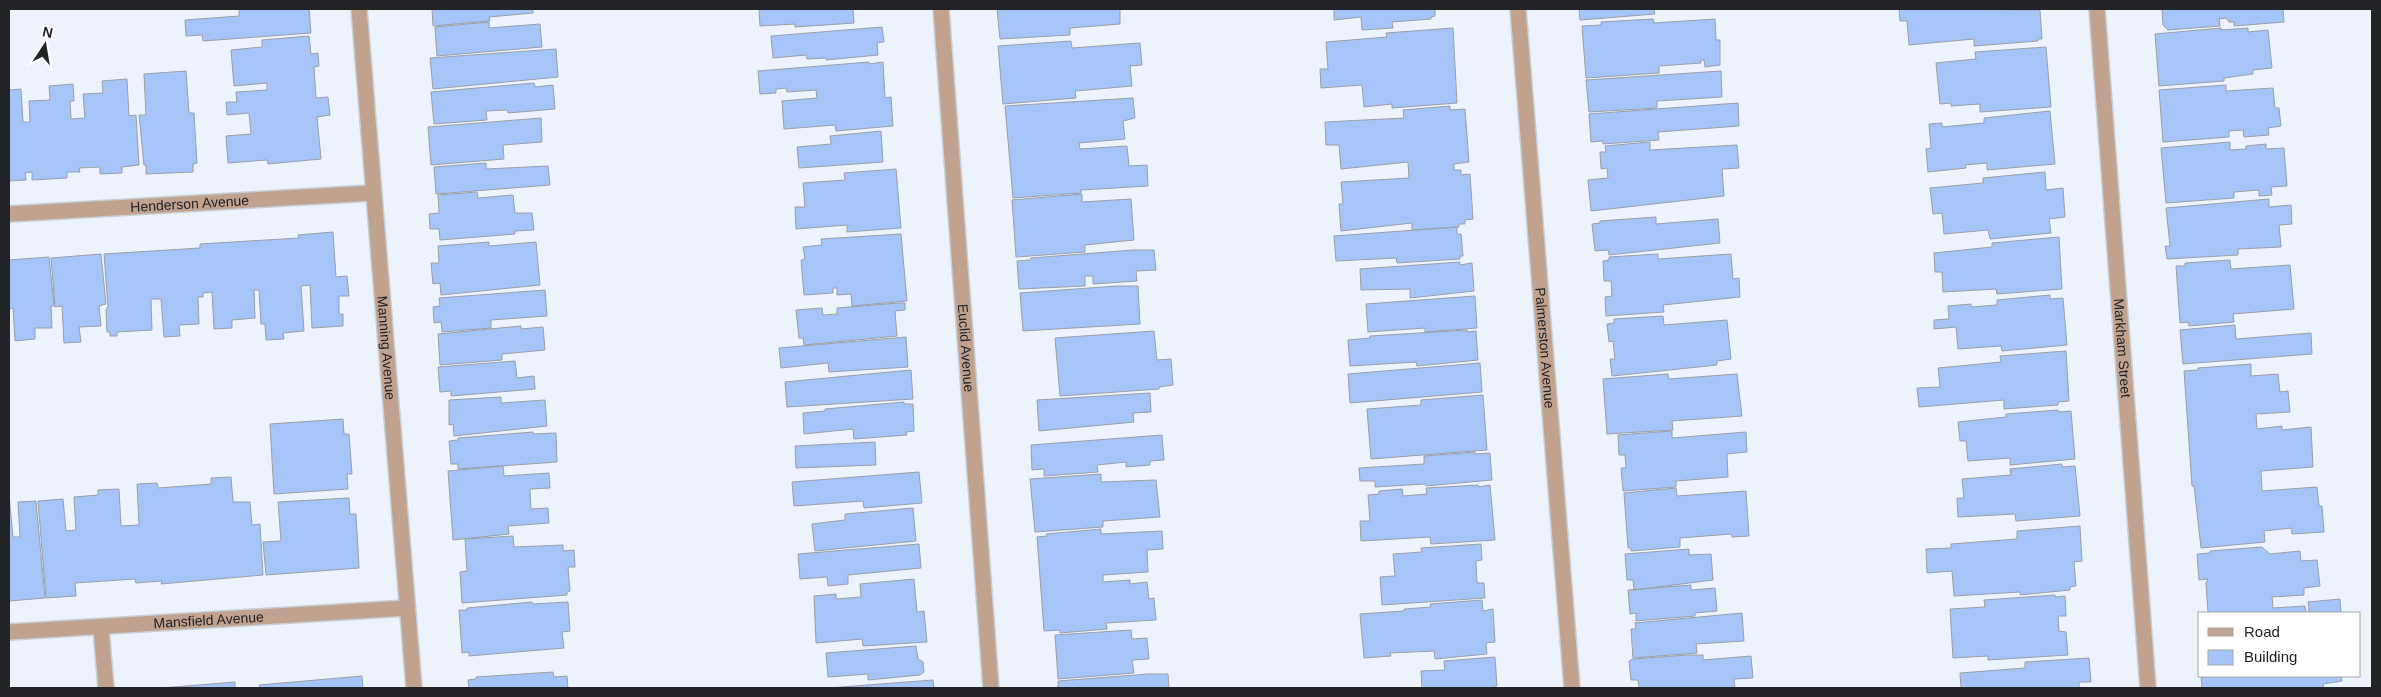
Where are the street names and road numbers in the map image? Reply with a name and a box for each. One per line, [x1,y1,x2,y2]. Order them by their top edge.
street label: Henderson Avenue [130,192,250,215]
street label: Palmerston Avenue [1532,287,1558,409]
street label: Manning Avenue [374,295,399,401]
street label: Markham Street [2111,298,2134,398]
street label: Euclid Avenue [955,303,977,393]
street label: Mansfield Avenue [153,609,264,631]

